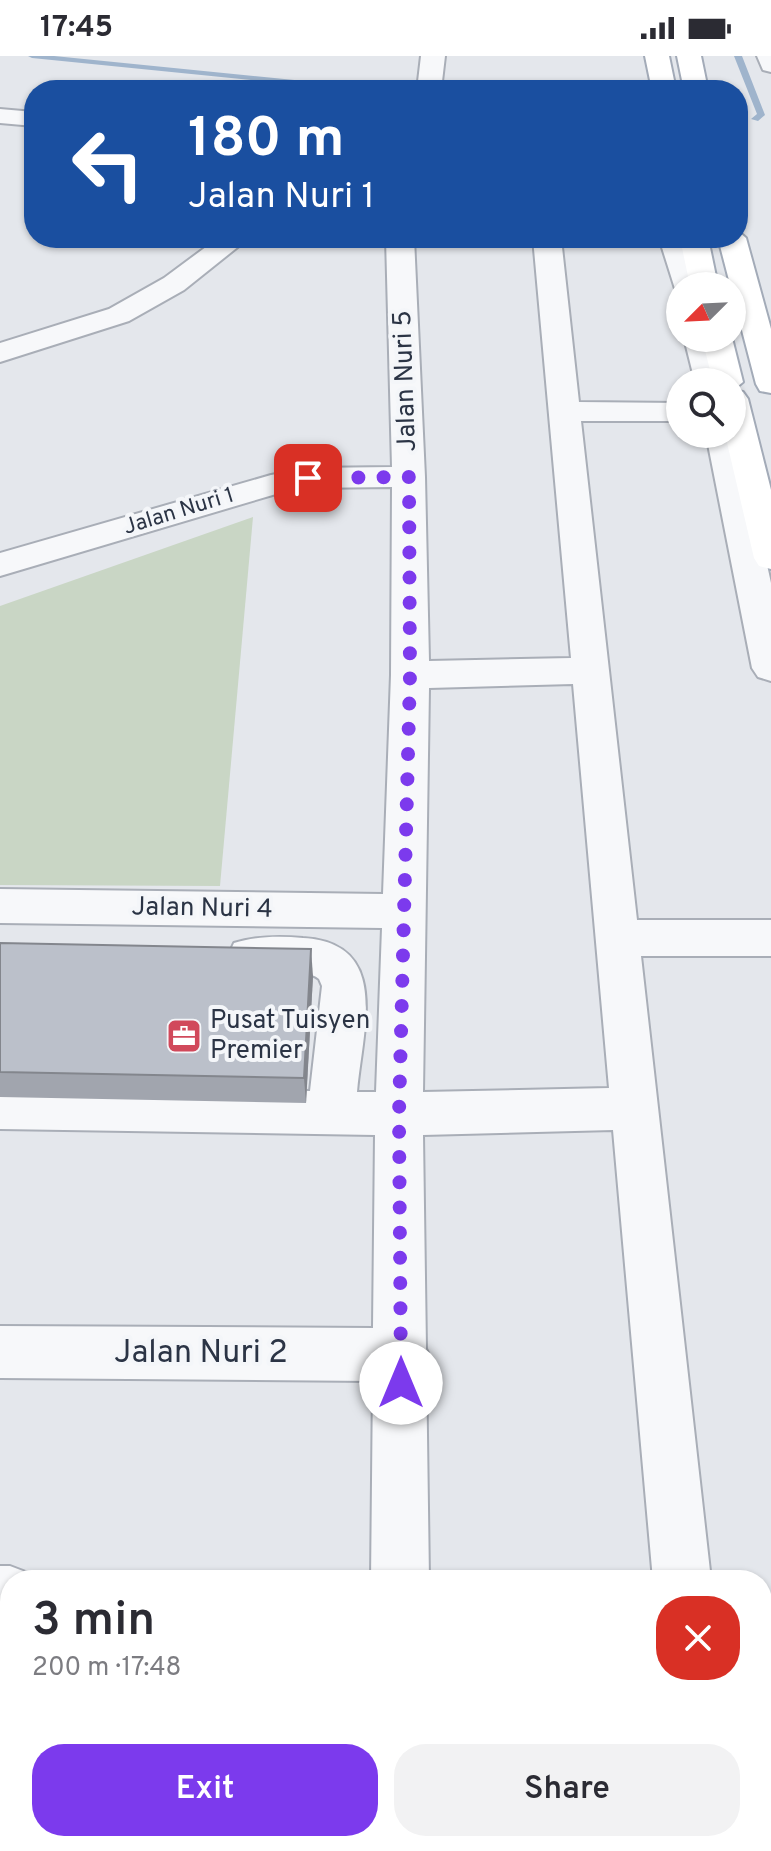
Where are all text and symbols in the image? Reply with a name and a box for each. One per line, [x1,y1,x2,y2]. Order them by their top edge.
text: 17:45 [40,10,113,47]
text: 180 m [188,106,345,176]
icon: left [56,112,160,216]
text: Jalan Nuri 1 [188,175,375,221]
north arrow [666,272,746,352]
map controls [666,272,746,448]
street label: Jalan Nuri 5 [387,310,425,452]
button: search [666,368,746,448]
pin [274,444,342,512]
icon: arrive [286,456,330,500]
street label: Jalan Nuri 1 [120,482,238,542]
street label: Jalan Nuri 4 [131,891,273,927]
place label: Pusat Tuisyen Premier [210,1005,370,1068]
office icon: Pusat Tuisyen Premier [165,1017,203,1055]
street label: Jalan Nuri 2 [114,1334,288,1374]
position arrow [359,1341,443,1425]
text: 3 min [32,1592,155,1652]
button: close [656,1596,740,1680]
text: 200 m · 17:48 [32,1652,181,1685]
button: Exit [32,1744,378,1836]
button: Share [394,1744,740,1836]

